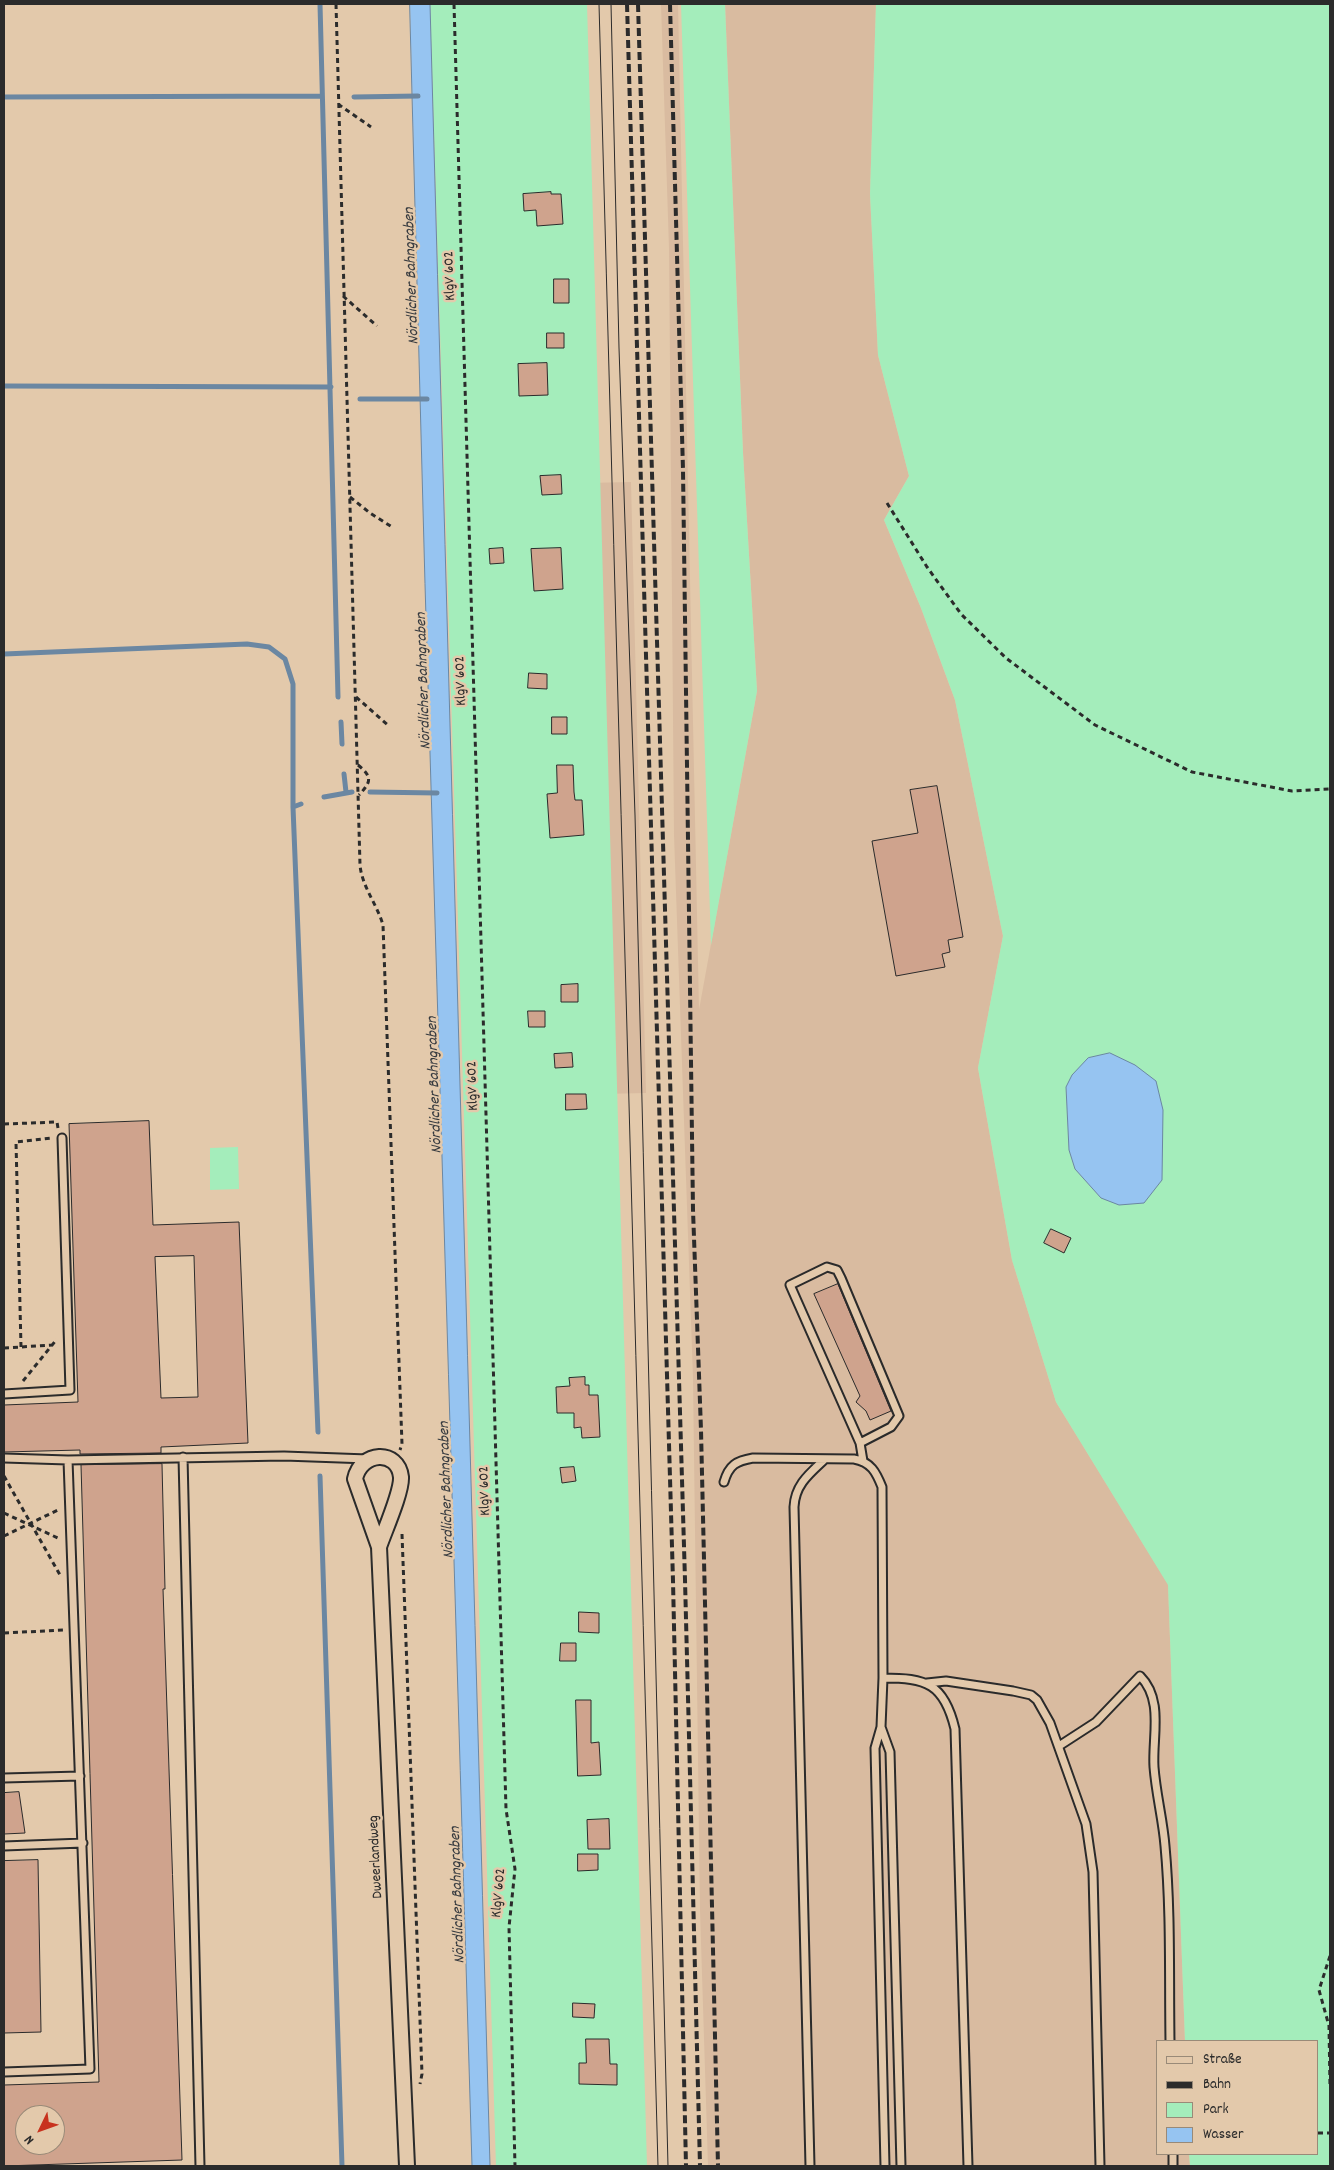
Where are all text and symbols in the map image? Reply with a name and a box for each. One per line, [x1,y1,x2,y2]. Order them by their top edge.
water label: Nördlicher Bahngraben [401,207,425,345]
street label: KlgV 602 [441,251,461,301]
water label: Nördlicher Bahngraben [413,612,437,750]
street label: KlgV 602 [452,656,472,706]
water label: Nördlicher Bahngraben [424,1016,448,1154]
street label: KlgV 602 [464,1061,484,1111]
water label: Nördlicher Bahngraben [436,1421,460,1559]
street label: KlgV 602 [476,1466,496,1516]
street label: Dweerlandweg [366,1815,388,1899]
water label: Nördlicher Bahngraben [447,1826,471,1964]
street label: KlgV 602 [489,1867,511,1919]
legend [1156,2040,1319,2155]
text: Straße [1203,2049,1241,2071]
text: Bahn [1203,2074,1231,2096]
text: Park [1203,2099,1229,2121]
north arrow [15,2105,65,2155]
text: Wasser [1203,2124,1243,2146]
text: N [20,2130,39,2149]

